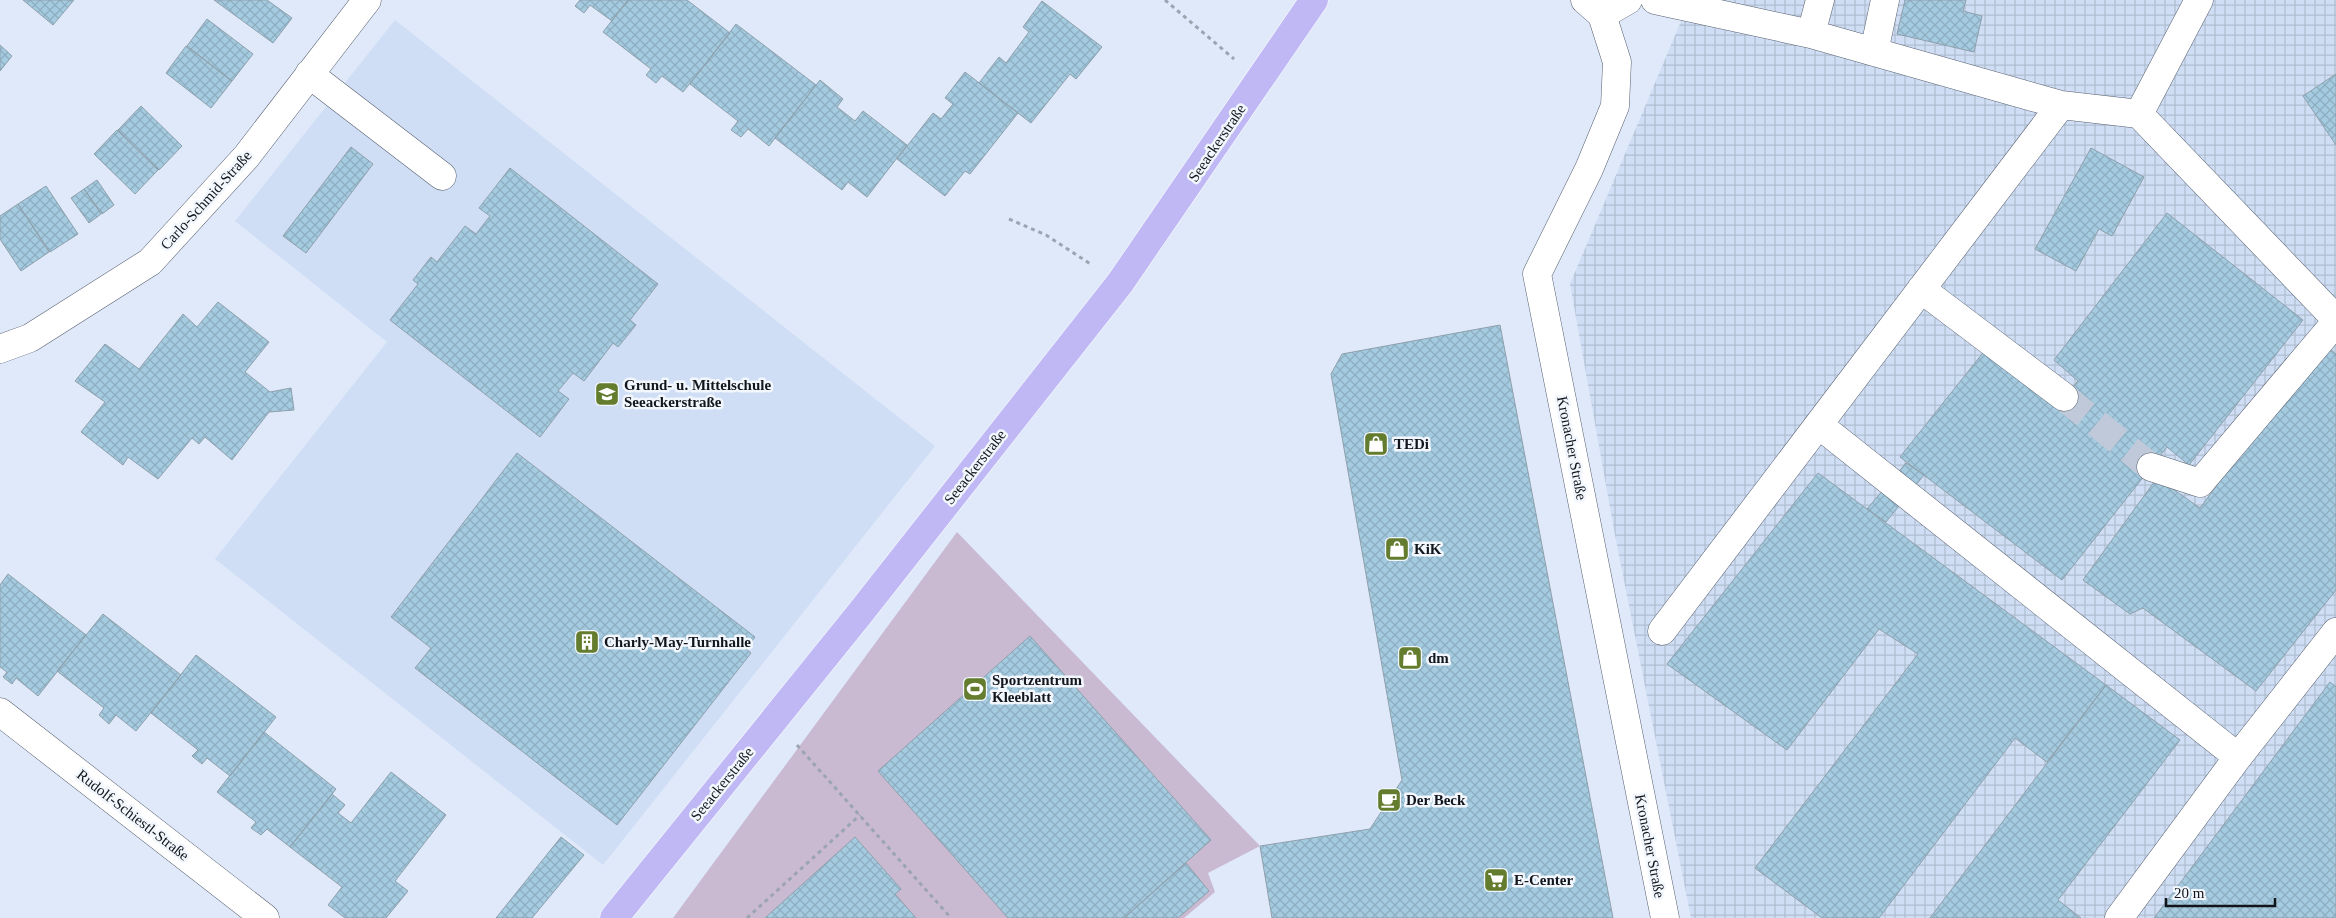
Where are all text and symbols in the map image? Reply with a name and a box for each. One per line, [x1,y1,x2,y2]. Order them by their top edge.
street label: Seeackerstraße [1185,101,1249,185]
street label: Carlo-Schmid-Straße [157,147,255,253]
place label: Grund- u. Mittelschule Seeackerstraße [624,377,771,410]
school or university icon: Grund- u. Mittelschule Seeackerstraße [594,381,620,407]
street label: Kronacher Straße [1554,395,1590,502]
street label: Seeackerstraße [941,426,1009,507]
shop icon: TEDi [1363,431,1389,457]
place label: TEDi [1394,436,1429,452]
shop icon: KiK [1384,536,1410,562]
place label: KiK [1414,541,1442,557]
building icon: Charly-May-Turnhalle [574,629,600,655]
place label: Charly-May-Turnhalle [604,634,751,650]
shop icon: dm [1397,645,1423,671]
place label: dm [1428,650,1449,666]
place label: Sportzentrum Kleeblatt [992,672,1082,705]
sports icon: Sportzentrum Kleeblatt [962,676,988,702]
street label: Seeackerstraße [687,744,757,824]
street label: Rudolf-Schiestl-Straße [74,766,192,864]
cafe icon: Der Beck [1376,787,1402,813]
place label: Der Beck [1406,792,1466,808]
street label: Kronacher Straße [1632,793,1668,900]
supermarket icon: E-Center [1483,867,1509,893]
place label: E-Center [1514,872,1573,888]
scale bar [2166,876,2275,908]
text: 20 m [2174,885,2205,901]

